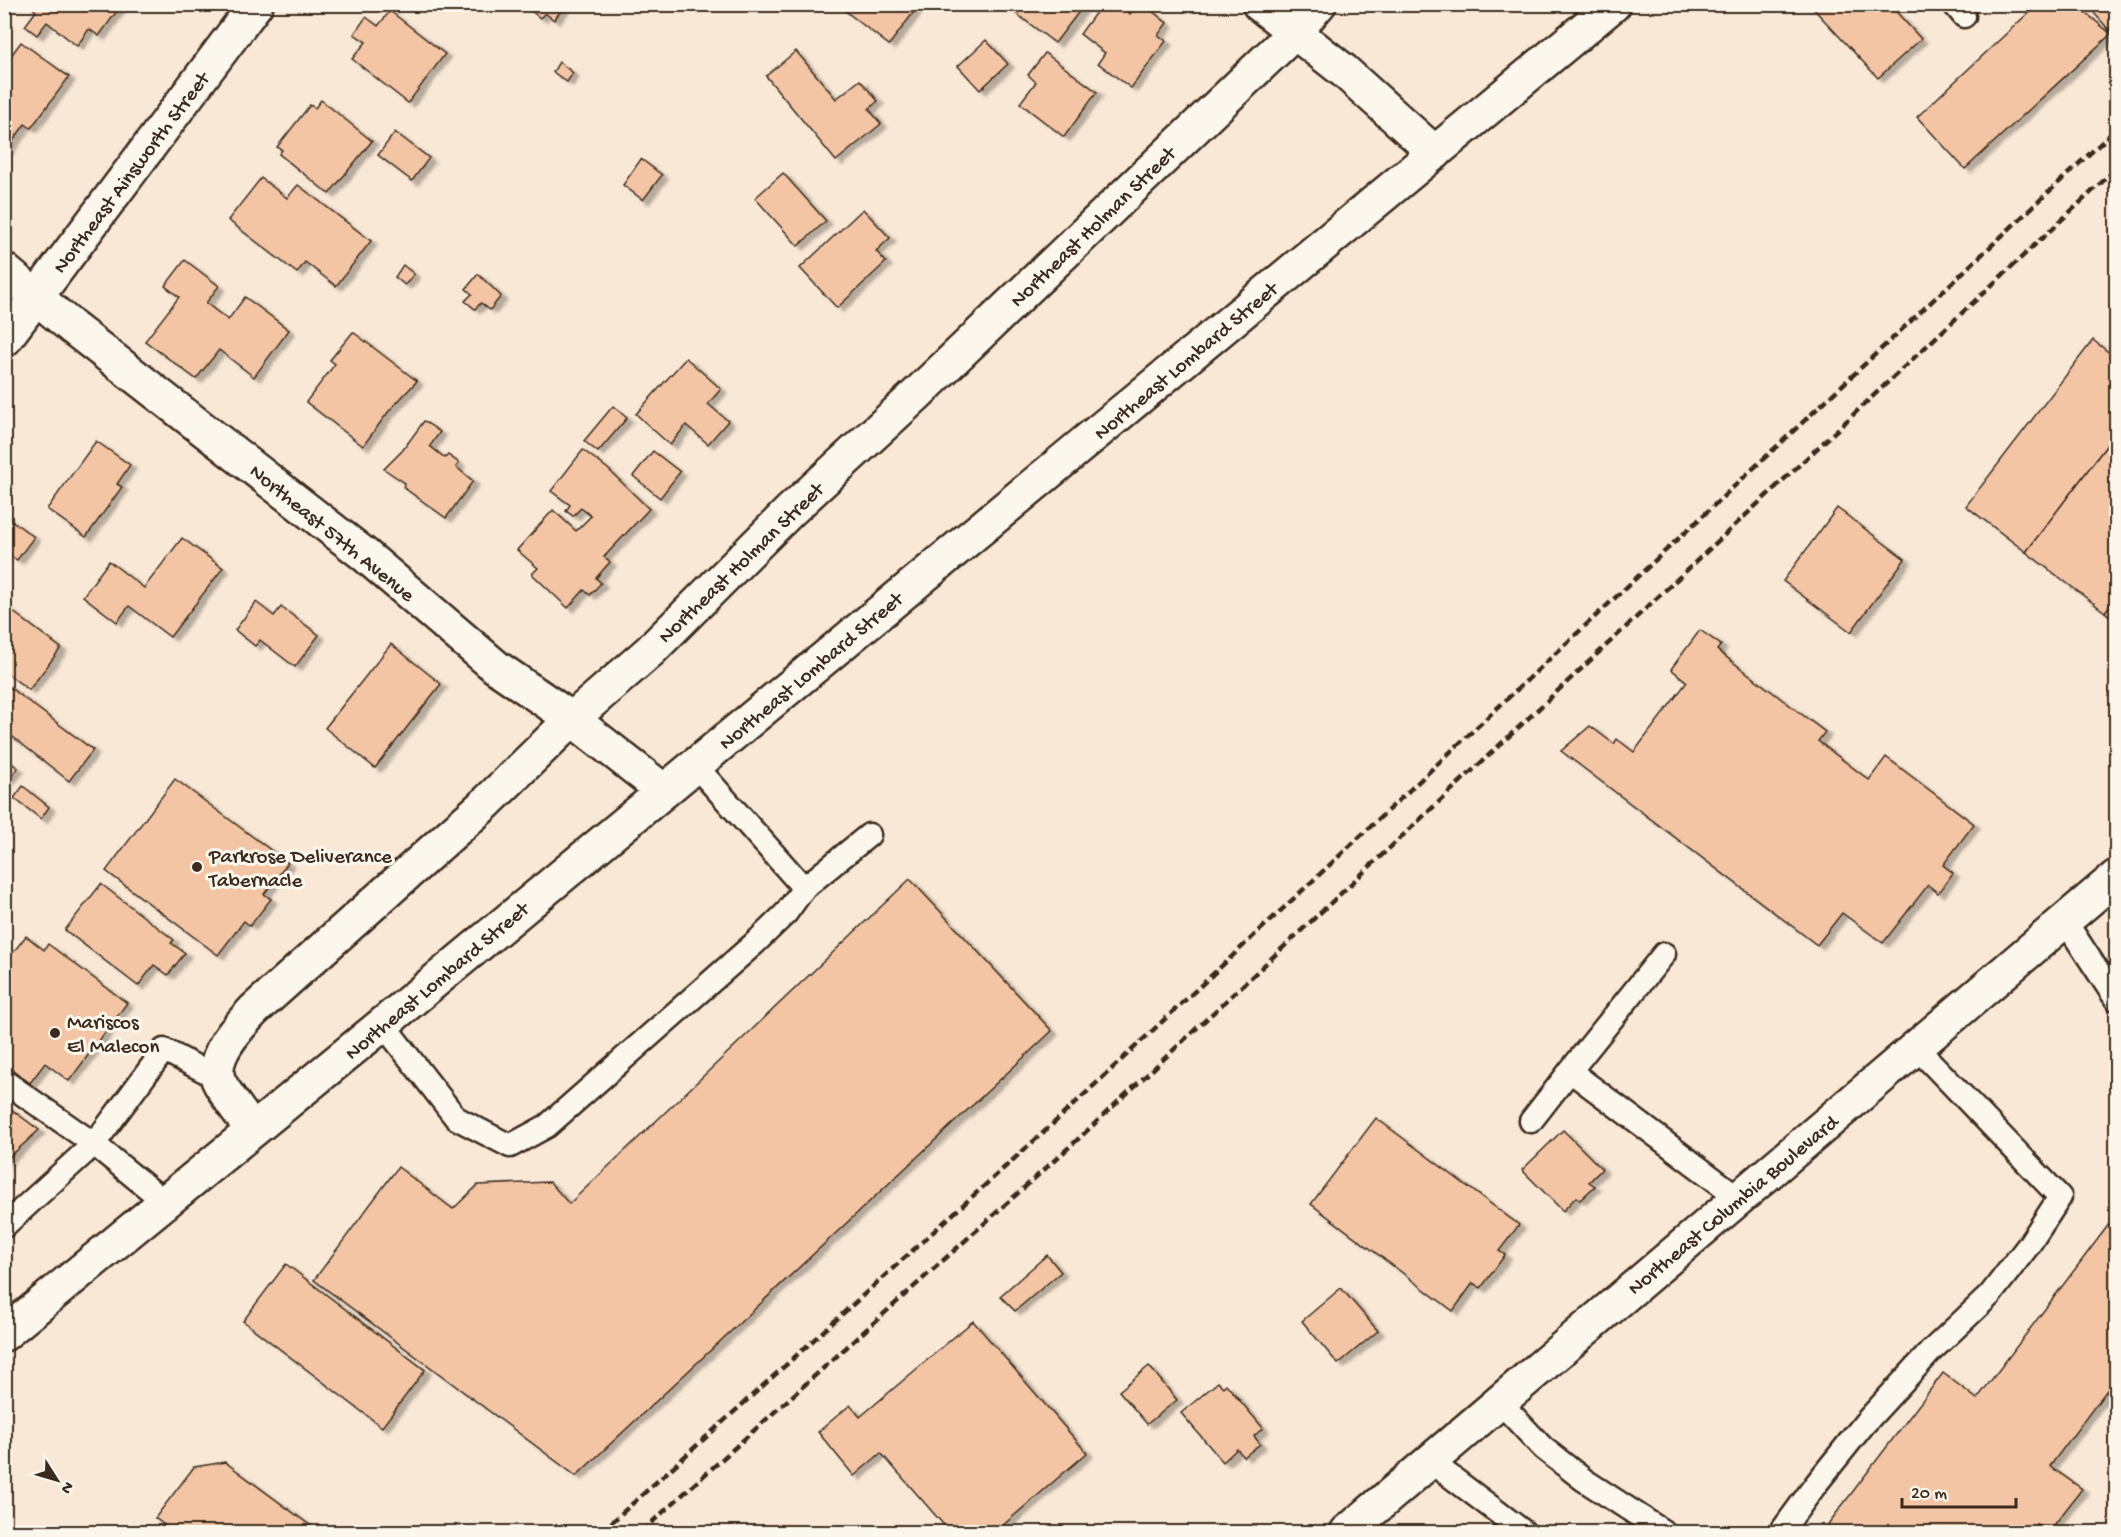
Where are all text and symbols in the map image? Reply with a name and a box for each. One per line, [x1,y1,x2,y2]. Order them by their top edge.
street label: Northeast Ainsworth Street [49,67,218,280]
street label: Northeast Holman Street [1006,141,1184,314]
street label: Northeast Lombard Street [1090,277,1286,447]
street label: Northeast 57th Avenue [243,460,419,610]
street label: Northeast Holman Street [654,477,832,650]
street label: Northeast Lombard Street [715,587,911,757]
place label: Parkrose Deliverance Tabernacle [208,846,393,895]
marker: Parkrose Deliverance Tabernacle [190,860,204,874]
street label: Northeast Lombard Street [341,897,537,1067]
place label: Mariscos El Malecon [67,1012,159,1061]
marker: Mariscos El Malecon [48,1026,62,1040]
street label: Northeast Columbia Boulevard [1624,1110,1846,1302]
north arrow [27,1450,87,1510]
scale bar [1902,1471,2016,1509]
text: N [55,1477,77,1497]
text: 20 m [1911,1484,1947,1505]

